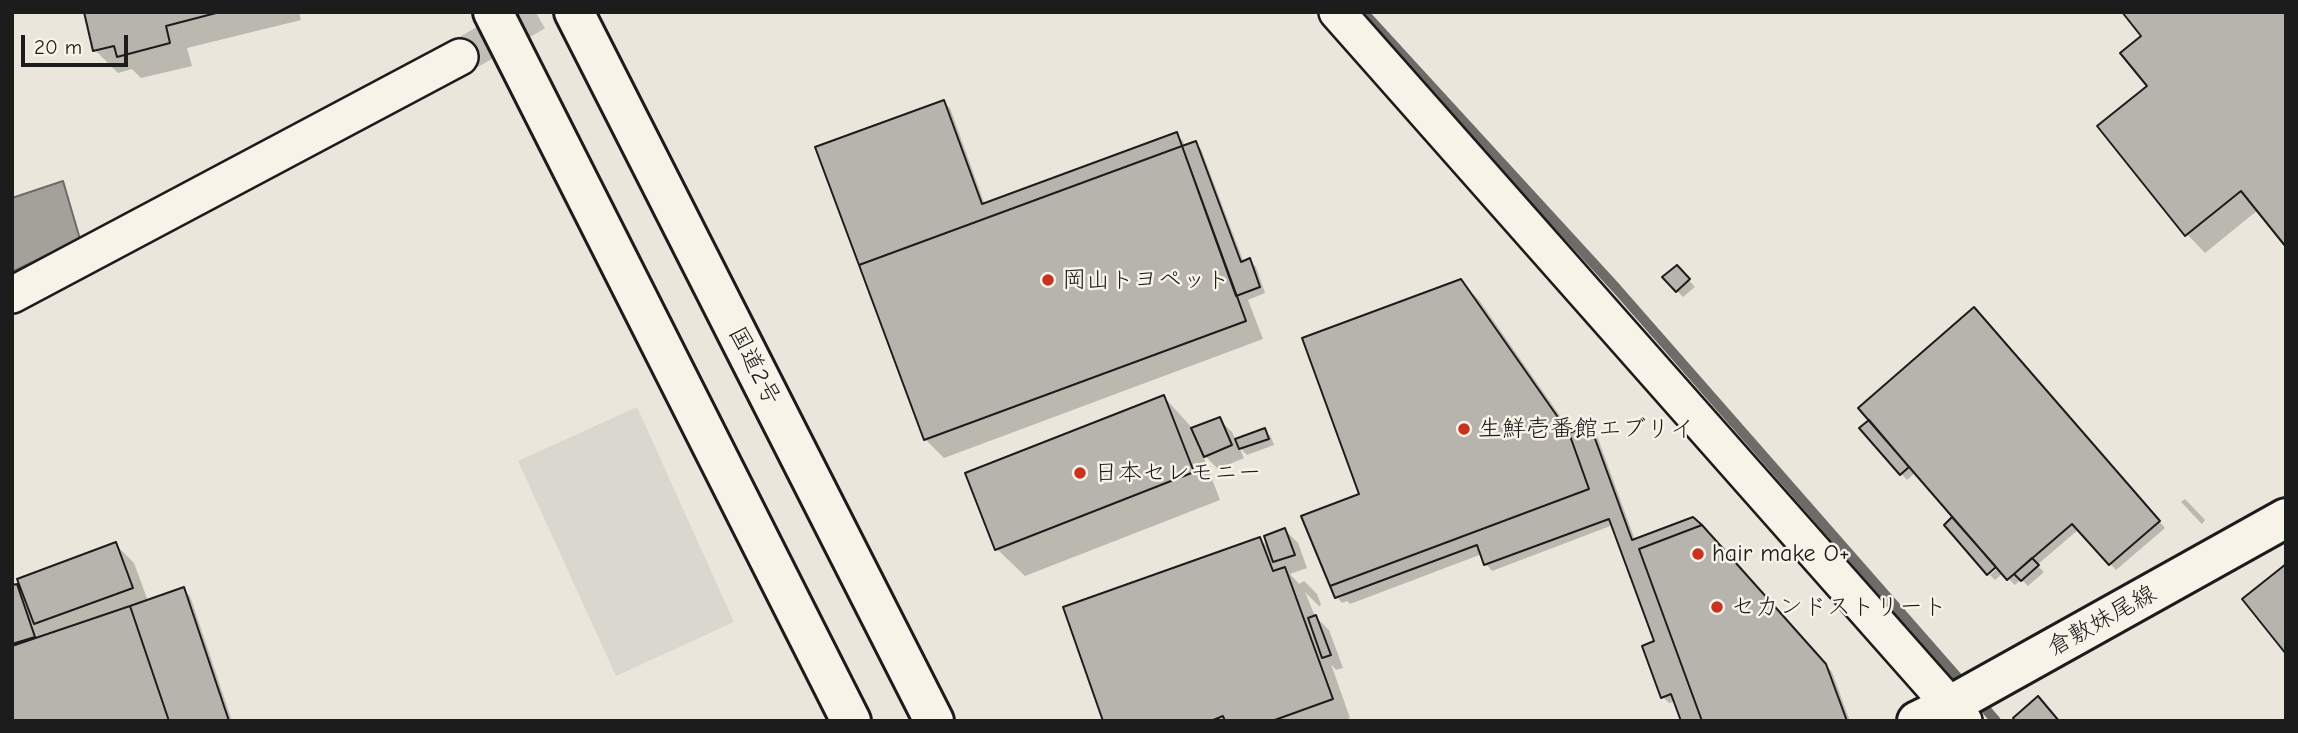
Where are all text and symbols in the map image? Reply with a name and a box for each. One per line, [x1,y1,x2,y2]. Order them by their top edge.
scale bar [24,21,131,65]
text: 20 m [34,35,82,59]
place label: 岡山トヨペット [1062,266,1230,294]
marker: 岡山トヨペット [1040,272,1056,288]
street label: 国道2号 [722,322,786,410]
place label: 生鮮壱番館エブリイ [1478,415,1694,443]
marker: 生鮮壱番館エブリイ [1456,421,1472,437]
place label: 日本セレモニー [1094,459,1262,487]
marker: 日本セレモニー [1072,465,1088,481]
place label: hair make O+ [1712,540,1850,568]
marker: hair make O+ [1690,546,1706,562]
street label: 倉敷妹尾線 [2043,579,2161,663]
place label: セカンドストリート [1731,593,1947,621]
marker: セカンドストリート [1709,599,1725,615]

